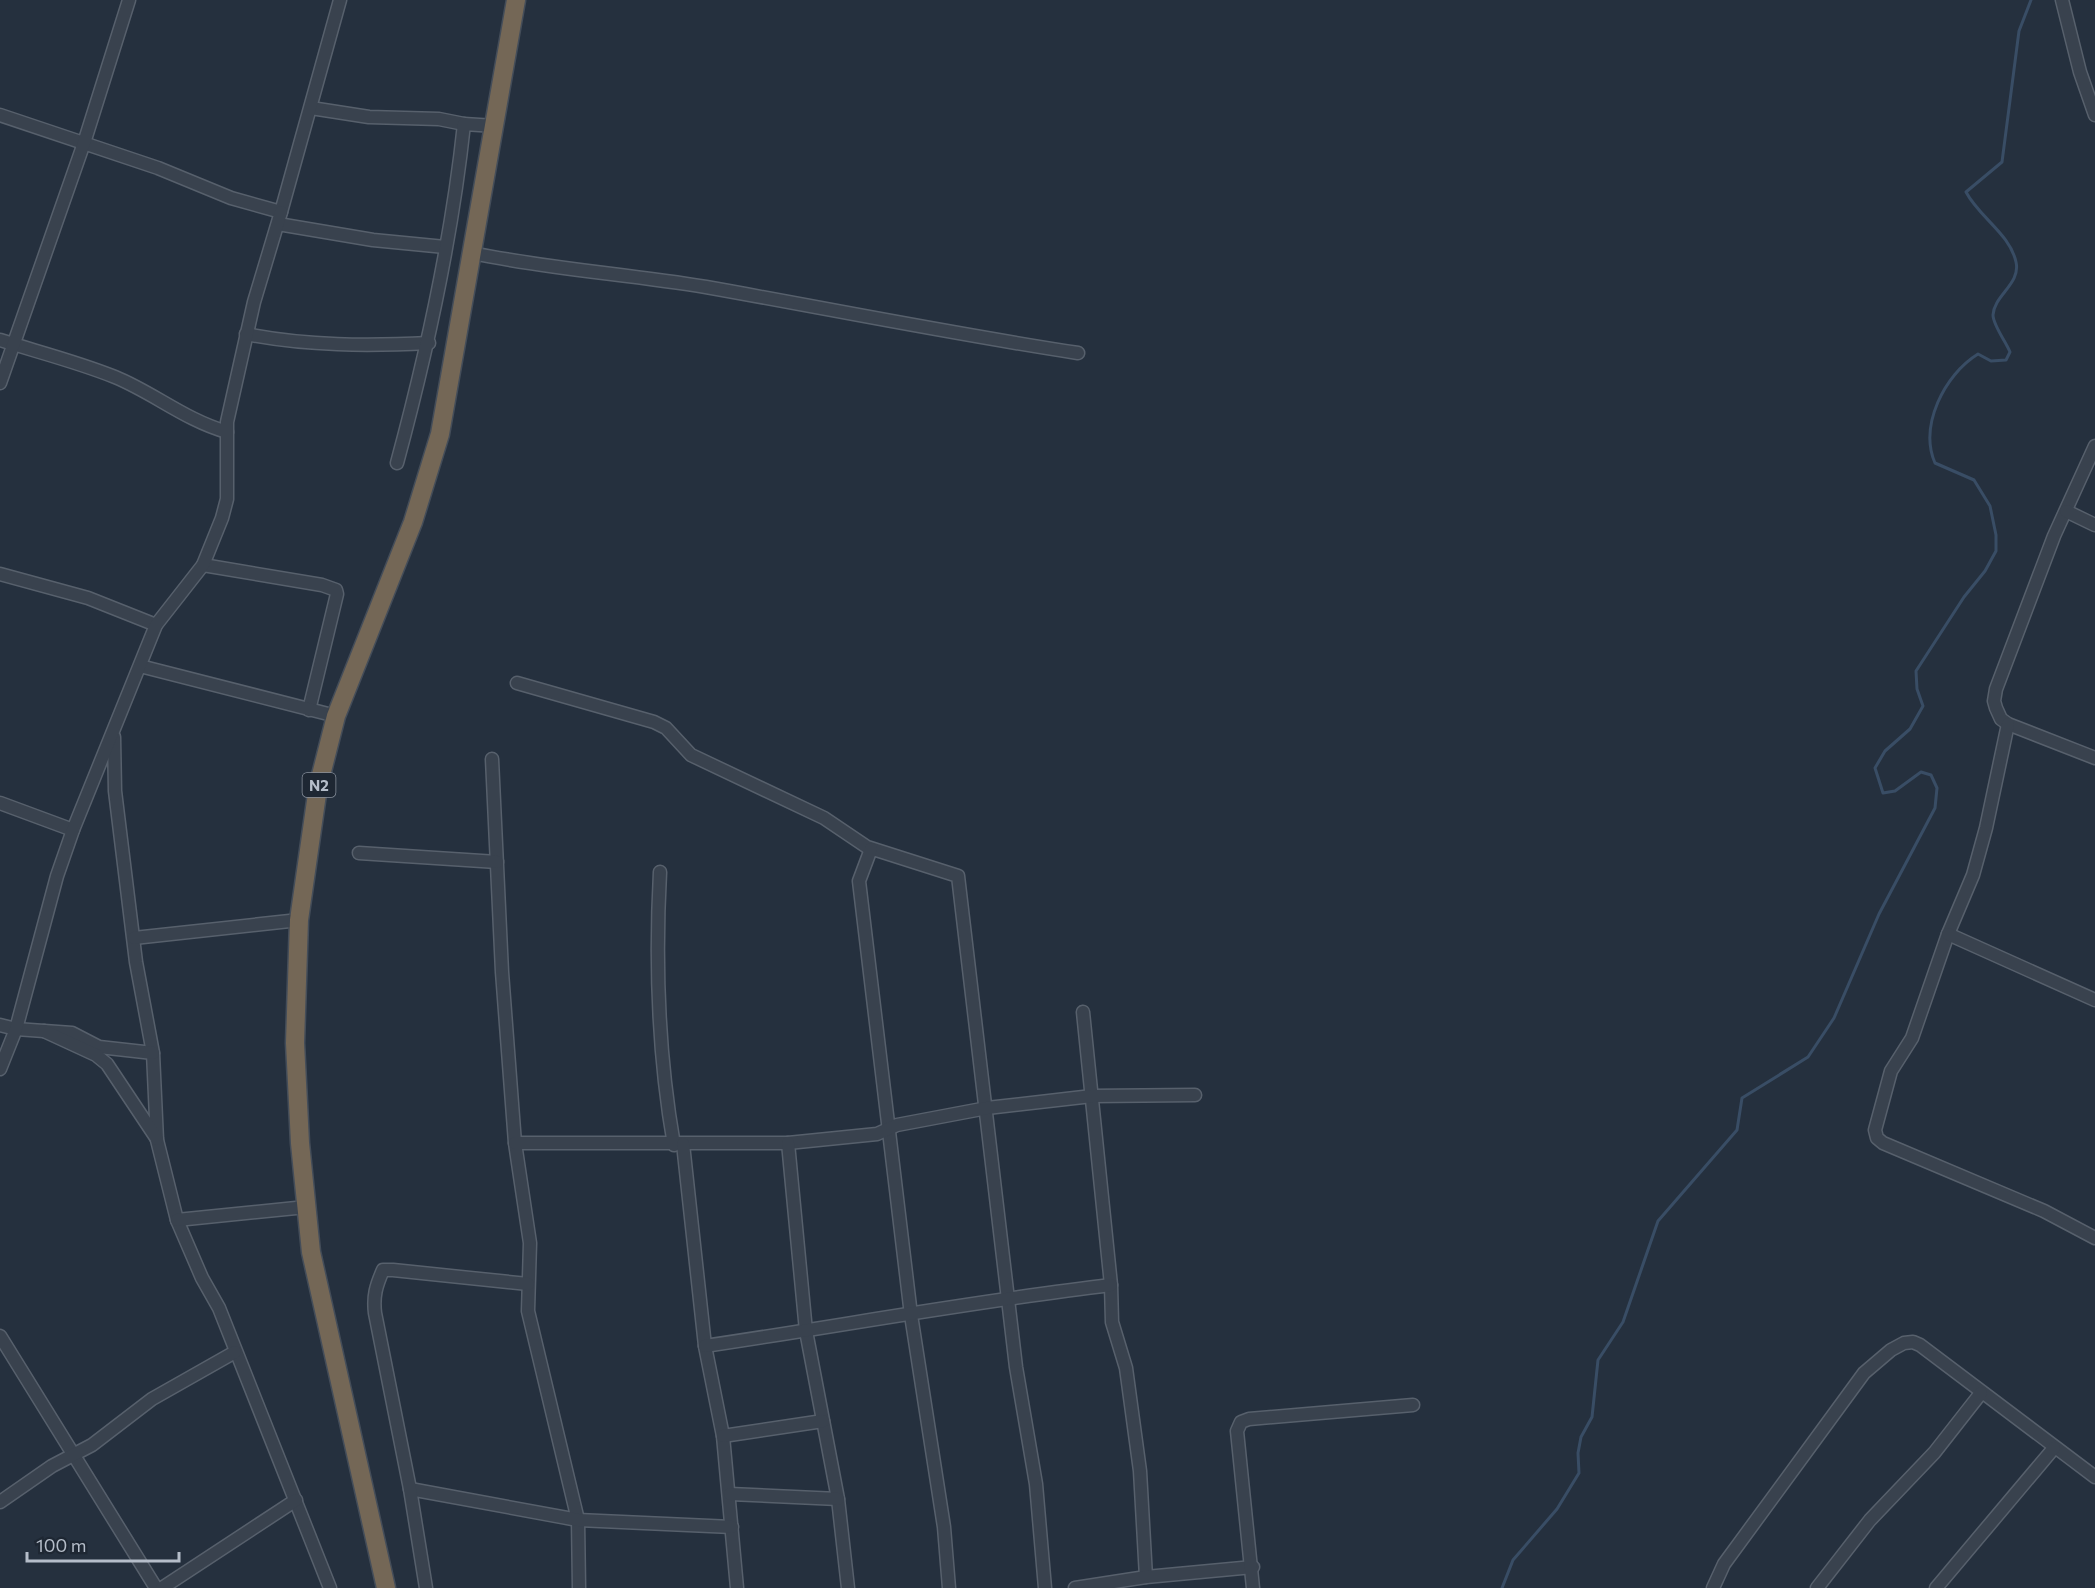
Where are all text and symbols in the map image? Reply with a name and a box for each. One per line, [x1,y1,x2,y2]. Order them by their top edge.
road number: N2 [302,773,336,797]
scale bar [27,1525,178,1563]
text: 100 m [36,1534,86,1556]

